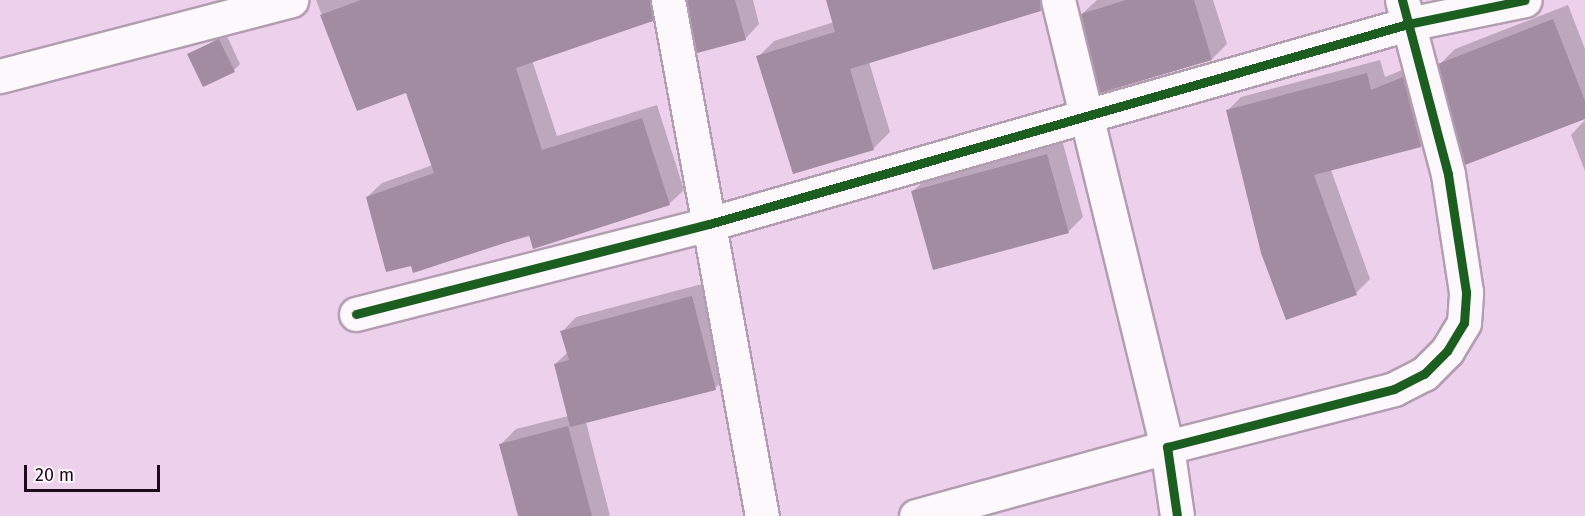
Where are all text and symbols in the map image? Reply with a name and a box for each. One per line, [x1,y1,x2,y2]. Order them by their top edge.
scale bar [27,453,164,491]
text: 20 m [35,464,74,486]

